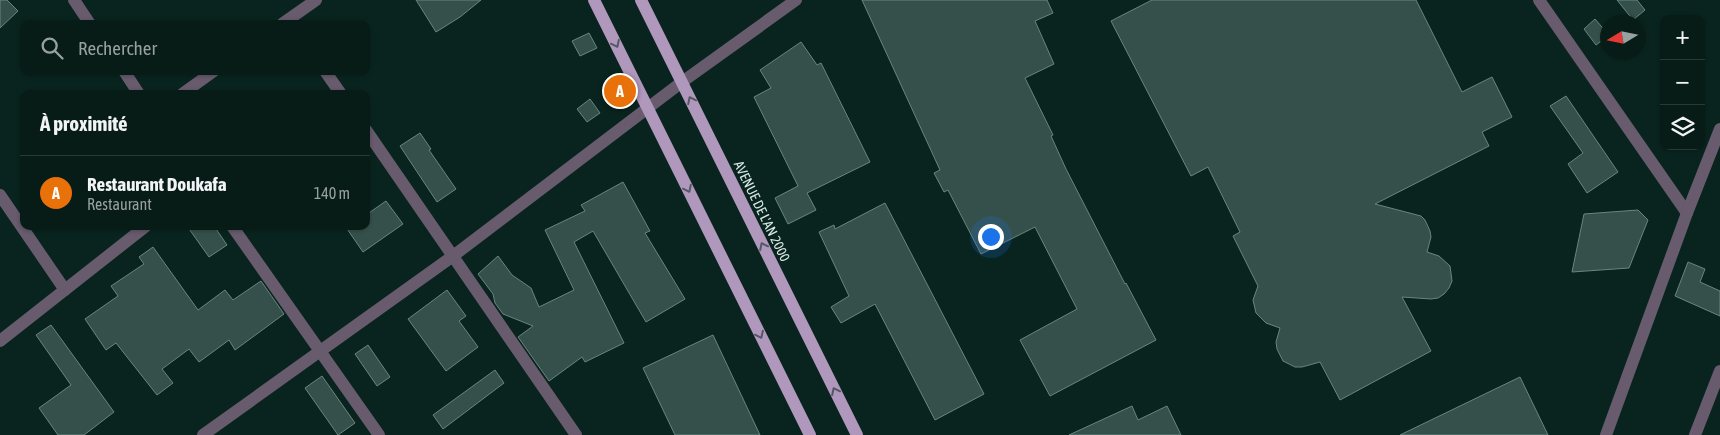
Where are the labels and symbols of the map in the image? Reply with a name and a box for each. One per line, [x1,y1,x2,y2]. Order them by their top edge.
north arrow [1600,15,1645,60]
one-way arrow [610,38,620,47]
pin: A [604,72,636,110]
one-way arrow [687,96,697,105]
street label: AVENUE DE L'AN 2000 [731,158,793,264]
one-way arrow [682,184,692,193]
your location [978,224,1004,250]
one-way arrow [759,242,769,251]
one-way arrow [754,330,764,339]
one-way arrow [831,387,841,396]

